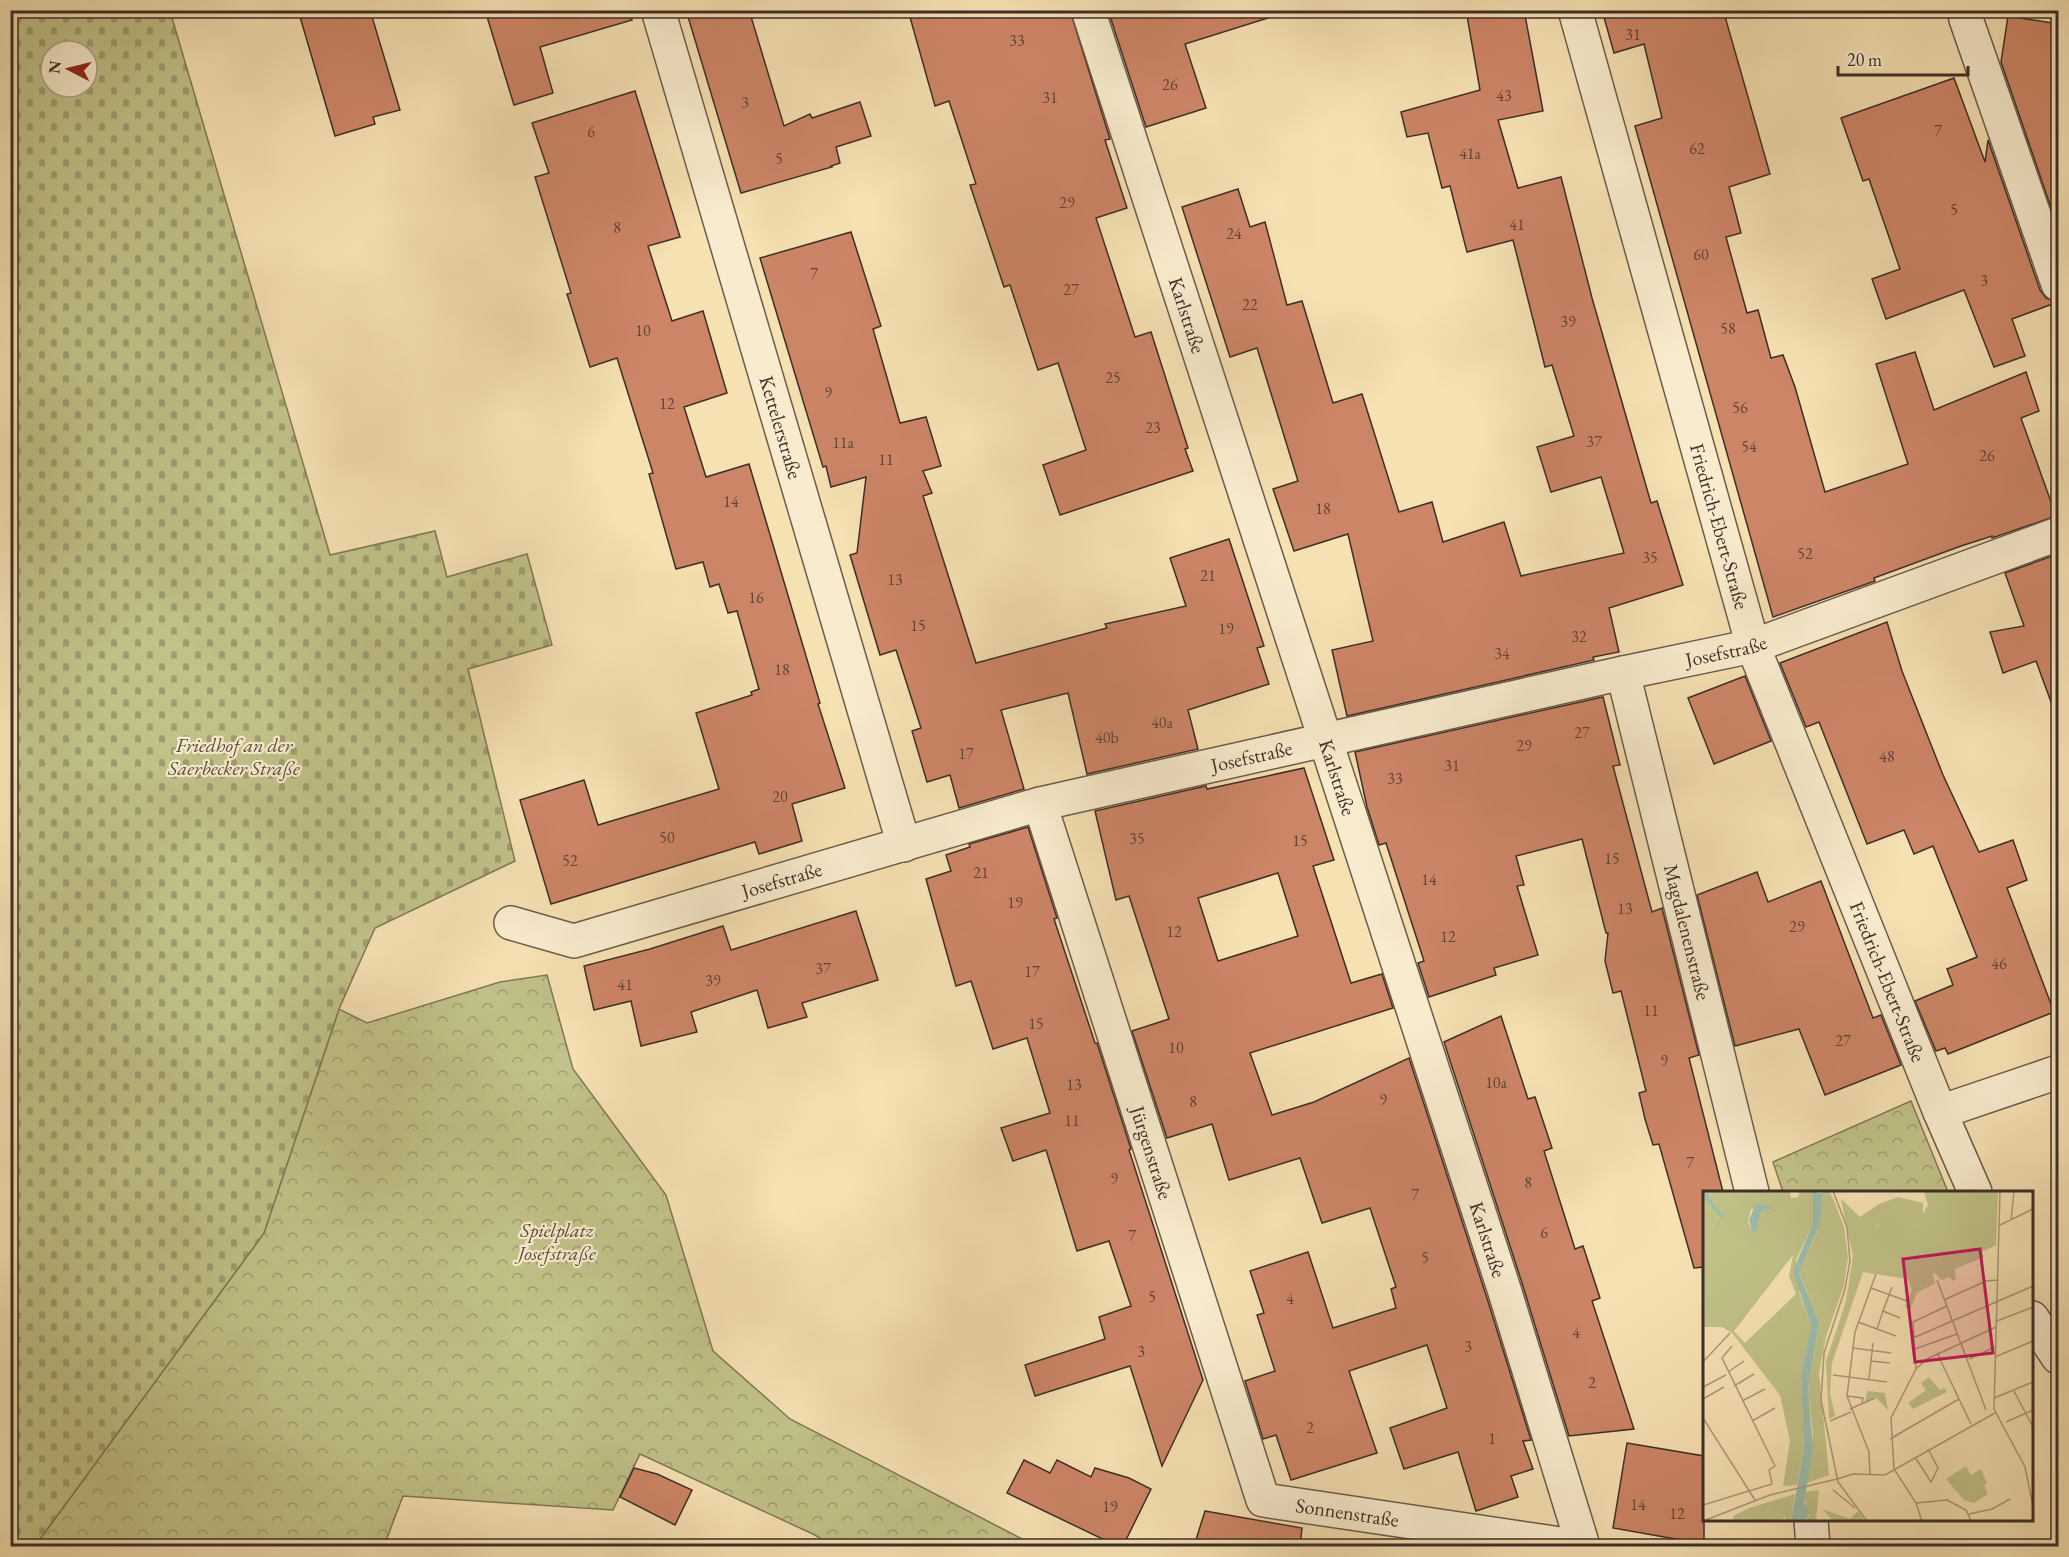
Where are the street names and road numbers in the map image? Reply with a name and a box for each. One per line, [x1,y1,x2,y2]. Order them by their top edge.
street label: Karlstraße [1163,274,1212,357]
street label: Kettelerstraße [753,373,808,482]
street label: Friedrich-Ebert-Straße [1684,440,1755,612]
street label: Josefstraße [1681,629,1771,673]
street label: Josefstraße [1206,735,1295,779]
street label: Karlstraße [1313,736,1362,819]
street label: Josefstraße [736,856,825,905]
street label: Magdalenenstraße [1658,861,1717,1003]
street label: Friedrich-Ebert-Straße [1844,897,1932,1066]
street label: Jürgenstraße [1124,1101,1179,1203]
street label: Karlstraße [1463,1198,1512,1281]
street label: Sonnenstraße [1294,1492,1401,1533]

